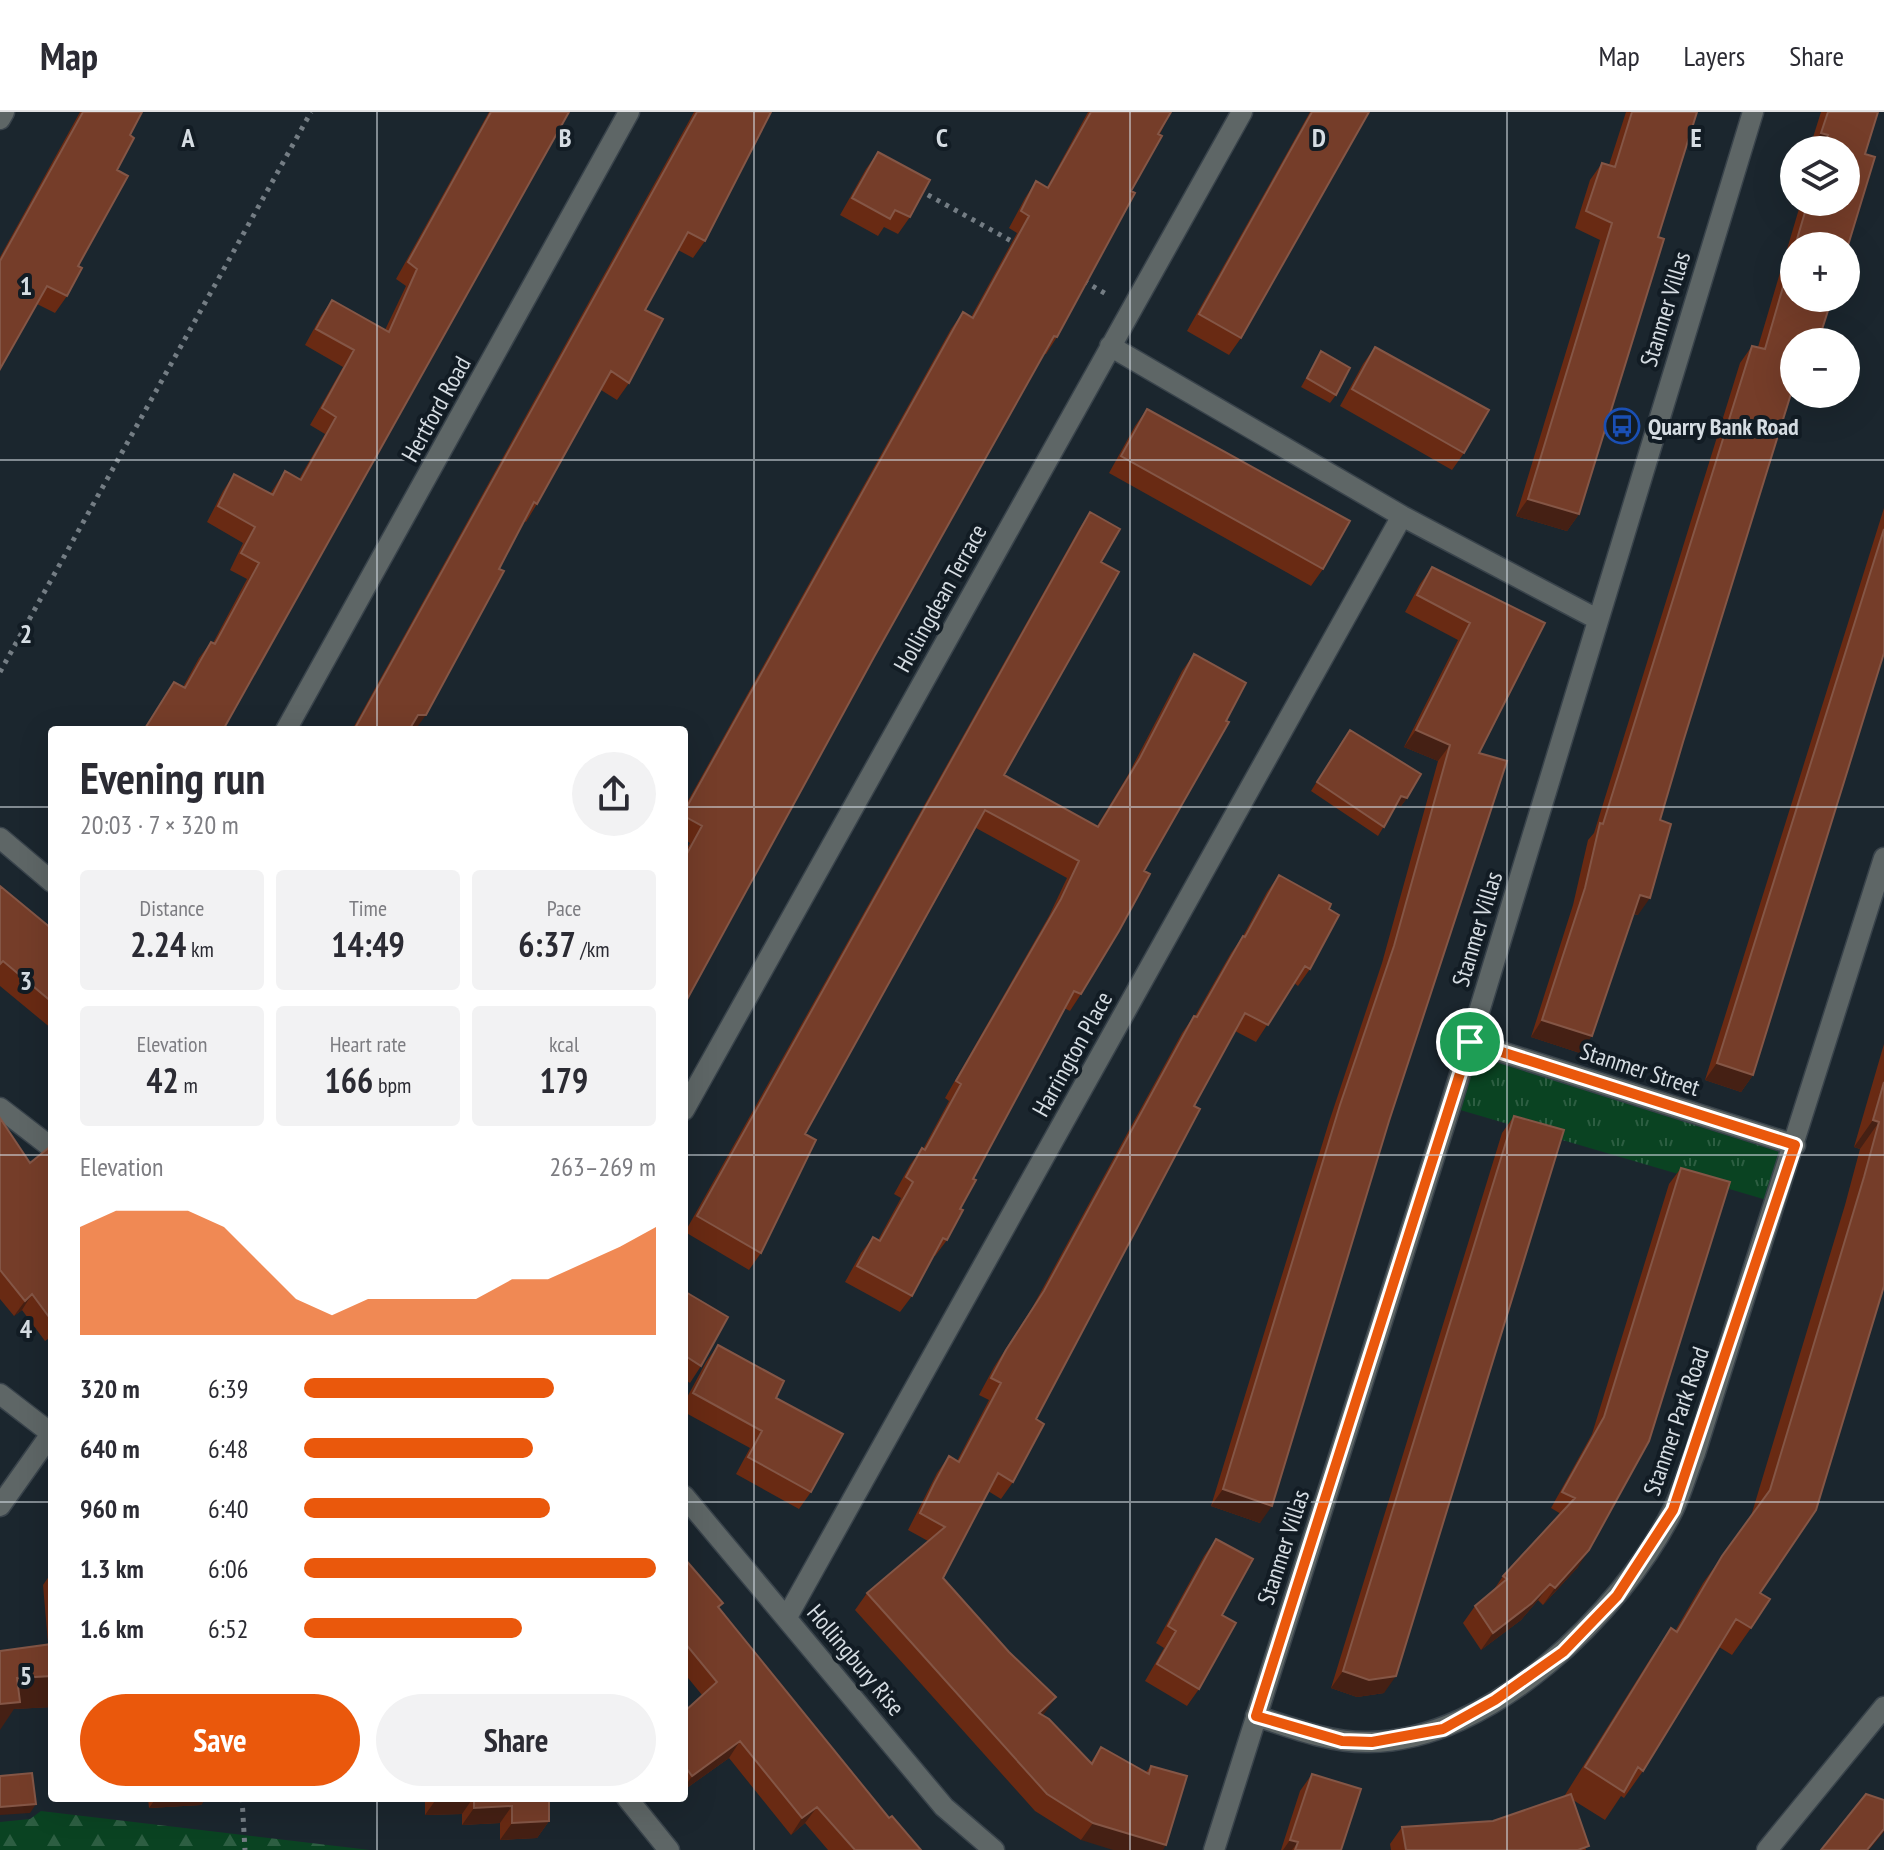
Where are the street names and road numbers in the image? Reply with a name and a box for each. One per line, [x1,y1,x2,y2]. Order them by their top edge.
street label: Stanmer Villas [1633,248,1697,370]
street label: Hertford Road [394,351,478,467]
street label: Hollingdean Terrace [887,519,993,677]
street label: Stanmer Villas [1445,868,1509,990]
street label: Harrington Place [1025,986,1119,1122]
street label: Stanmer Street [1576,1035,1704,1103]
street label: Stanmer Park Road [1636,1343,1716,1499]
street label: Stanmer Villas [1250,1486,1316,1608]
street label: Hollingbury Rise [800,1598,912,1722]

